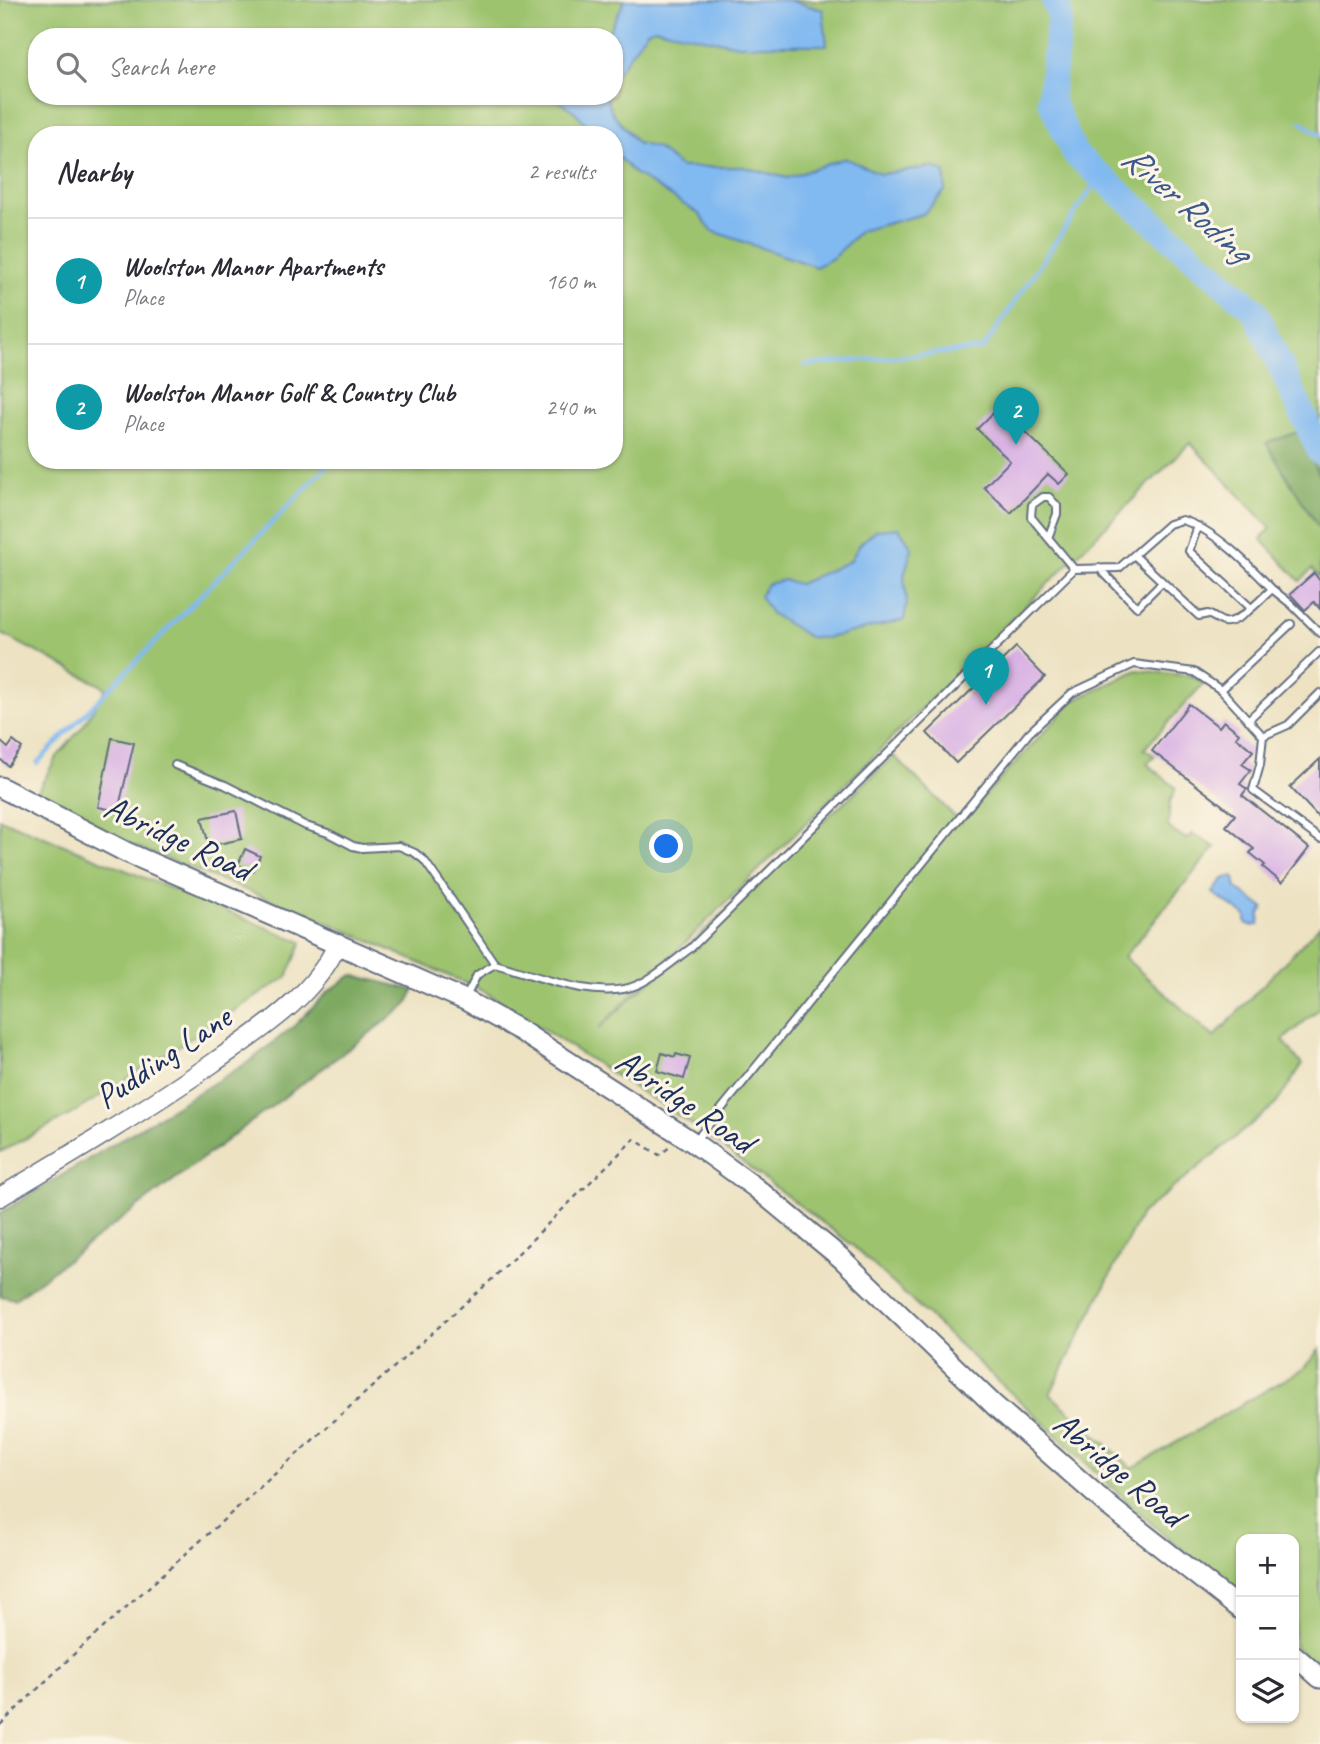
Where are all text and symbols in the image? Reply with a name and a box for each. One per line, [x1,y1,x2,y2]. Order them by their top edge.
search box [28,28,623,105]
icon: search [52,48,90,86]
text: Search here [108,50,214,83]
water label: River Roding [1113,134,1266,276]
text: Nearby [56,153,132,191]
text: 2 results [528,157,595,186]
text: Woolston Manor Apartments [123,250,383,283]
text: 1 [74,267,84,296]
text: 160 m [546,267,595,296]
text: Place [123,283,163,312]
text: Woolston Manor Golf & Country Club [123,376,455,409]
pin: 2 [993,387,1039,445]
text: 2 [74,393,84,422]
text: 240 m [546,393,595,422]
text: Place [123,409,163,438]
pin: 1 [963,647,1009,705]
street label: Abridge Road [97,784,264,894]
your location [649,829,683,863]
street label: Pudding Lane [86,993,242,1119]
street label: Abridge Road [607,1038,767,1167]
street label: Abridge Road [1044,1401,1198,1540]
map controls [1236,1534,1299,1723]
button: + [1236,1534,1299,1597]
button: − [1236,1597,1299,1660]
button: layers [1236,1660,1299,1723]

